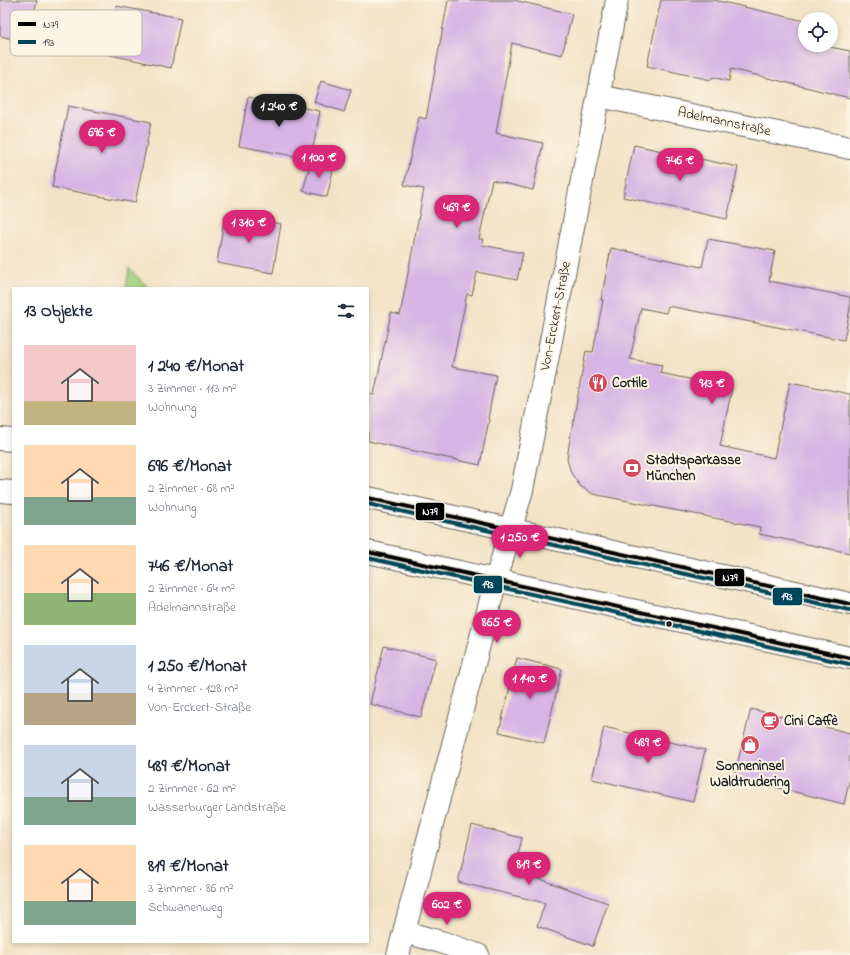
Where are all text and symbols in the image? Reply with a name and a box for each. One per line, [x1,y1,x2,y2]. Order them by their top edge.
legend [10,10,142,56]
map controls [798,12,838,52]
button: locate [798,12,838,52]
text: N79 [43,17,59,33]
text: 193 [43,35,55,51]
pin: 1 240 € [242,94,316,128]
text: 1 240 € [260,97,298,116]
street label: Adelmannstraße [676,102,773,142]
pin: 696 € [74,120,130,154]
text: 696 € [88,123,116,142]
pin: 1 100 € [282,145,356,179]
text: 1 100 € [301,148,337,167]
pin: 746 € [652,148,708,182]
text: 746 € [666,151,694,170]
pin: 469 € [429,195,485,229]
text: 469 € [443,198,471,217]
pin: 1 310 € [212,210,286,244]
text: 1 310 € [232,213,266,232]
street label: Von-Erckert-Straße [535,259,577,373]
text: 13 Objekte [24,299,92,324]
icon: filters [335,300,357,322]
text: 1 240 €/Monat [148,354,244,379]
icon: home [56,361,104,409]
pin: 913 € [684,371,740,405]
restaurant icon: Cortile [587,372,609,394]
place label: Cortile [612,373,648,394]
text: 913 € [699,374,725,393]
text: 3 Zimmer · 113 m² [148,379,236,398]
text: Wohnung [148,398,197,417]
place label: Stadtsparkasse München [646,450,741,487]
text: 696 €/Monat [148,454,232,479]
bank icon: Stadtsparkasse München [621,457,643,479]
icon: home [56,461,104,509]
text: 2 Zimmer · 68 m² [148,479,235,498]
text: Wohnung [148,498,197,517]
line badge: N79 [415,502,445,521]
text: N79 [422,504,438,520]
pin: 1 250 € [483,525,557,559]
text: 1 250 € [500,528,540,547]
text: 746 €/Monat [148,554,233,579]
icon: home [56,561,104,609]
line badge: N79 [714,568,745,587]
text: N79 [722,570,738,586]
line badge: 193 [473,575,503,594]
text: 193 [482,577,494,593]
text: 2 Zimmer · 64 m² [148,579,235,598]
line badge: 193 [772,587,803,606]
text: 193 [781,589,793,605]
text: Adelmannstraße [148,598,236,617]
pin: 865 € [469,610,525,644]
text: 865 € [482,613,512,632]
unlabelled marker [664,619,674,629]
text: 1 250 €/Monat [148,654,247,679]
icon: home [56,661,104,709]
pin: 1 140 € [493,666,567,700]
text: 1 140 € [513,669,547,688]
text: 4 Zimmer · 128 m² [148,679,238,698]
text: Von-Erckert-Straße [148,698,251,717]
cafe icon: Cini Caffè [759,710,781,732]
place label: Cini Caffè [784,711,839,732]
pin: 489 € [620,730,676,764]
text: 489 € [635,733,661,752]
shop icon: Sonneninsel Waldtrudering [739,734,761,756]
text: 489 €/Monat [148,754,230,779]
place label: Sonneninsel Waldtrudering [710,756,791,795]
icon: home [56,761,104,809]
text: 2 Zimmer · 62 m² [148,779,236,798]
text: Wasserburger Landstraße [148,798,286,817]
pin: 819 € [501,852,557,886]
text: 819 €/Monat [148,854,229,879]
text: 819 € [516,855,542,874]
icon: home [56,861,104,909]
text: 3 Zimmer · 86 m² [148,879,233,898]
pin: 602 € [419,892,475,926]
text: 602 € [432,895,462,914]
text: Schwanenweg [148,898,223,917]

